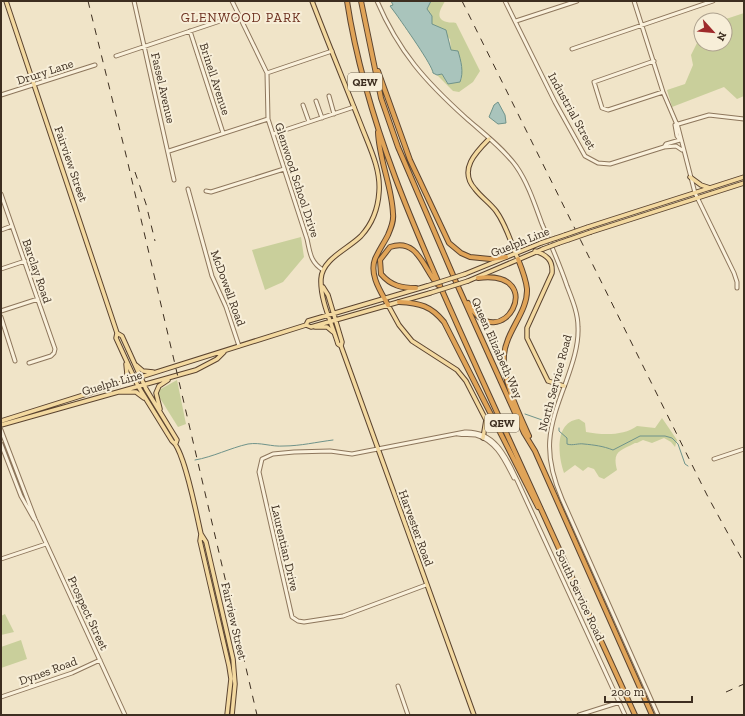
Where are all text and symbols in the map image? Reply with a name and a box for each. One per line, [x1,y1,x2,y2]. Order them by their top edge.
district label: GLENWOOD PARK [181,10,301,25]
north arrow [693,12,733,52]
text: N [713,30,729,44]
street label: Brinell Avenue [197,41,233,117]
street label: Fassel Avenue [148,51,178,125]
street label: Drury Lane [15,56,75,88]
street label: Industrial Street [545,70,599,152]
road number: QEW [348,73,382,91]
street label: Glenwood School Drive [272,121,322,239]
street label: Fairview Street [52,124,91,204]
street label: Guelph Line [489,224,552,260]
street label: Barclay Road [20,237,55,305]
street label: McDowell Road [208,248,248,328]
street label: Queen Elizabeth Way [468,295,526,402]
street label: North Service Road [535,333,575,433]
street label: Guelph Line [80,368,144,398]
road number: QEW [485,414,519,432]
street label: Harvester Road [396,488,436,568]
street label: Laurentian Drive [268,504,302,593]
street label: South Service Road [553,547,608,643]
street label: Prospect Street [65,574,111,653]
street label: Fairview Street [218,581,250,662]
street label: Dynes Road [17,654,79,688]
scale bar [605,678,692,704]
text: 200 m [611,685,645,699]

